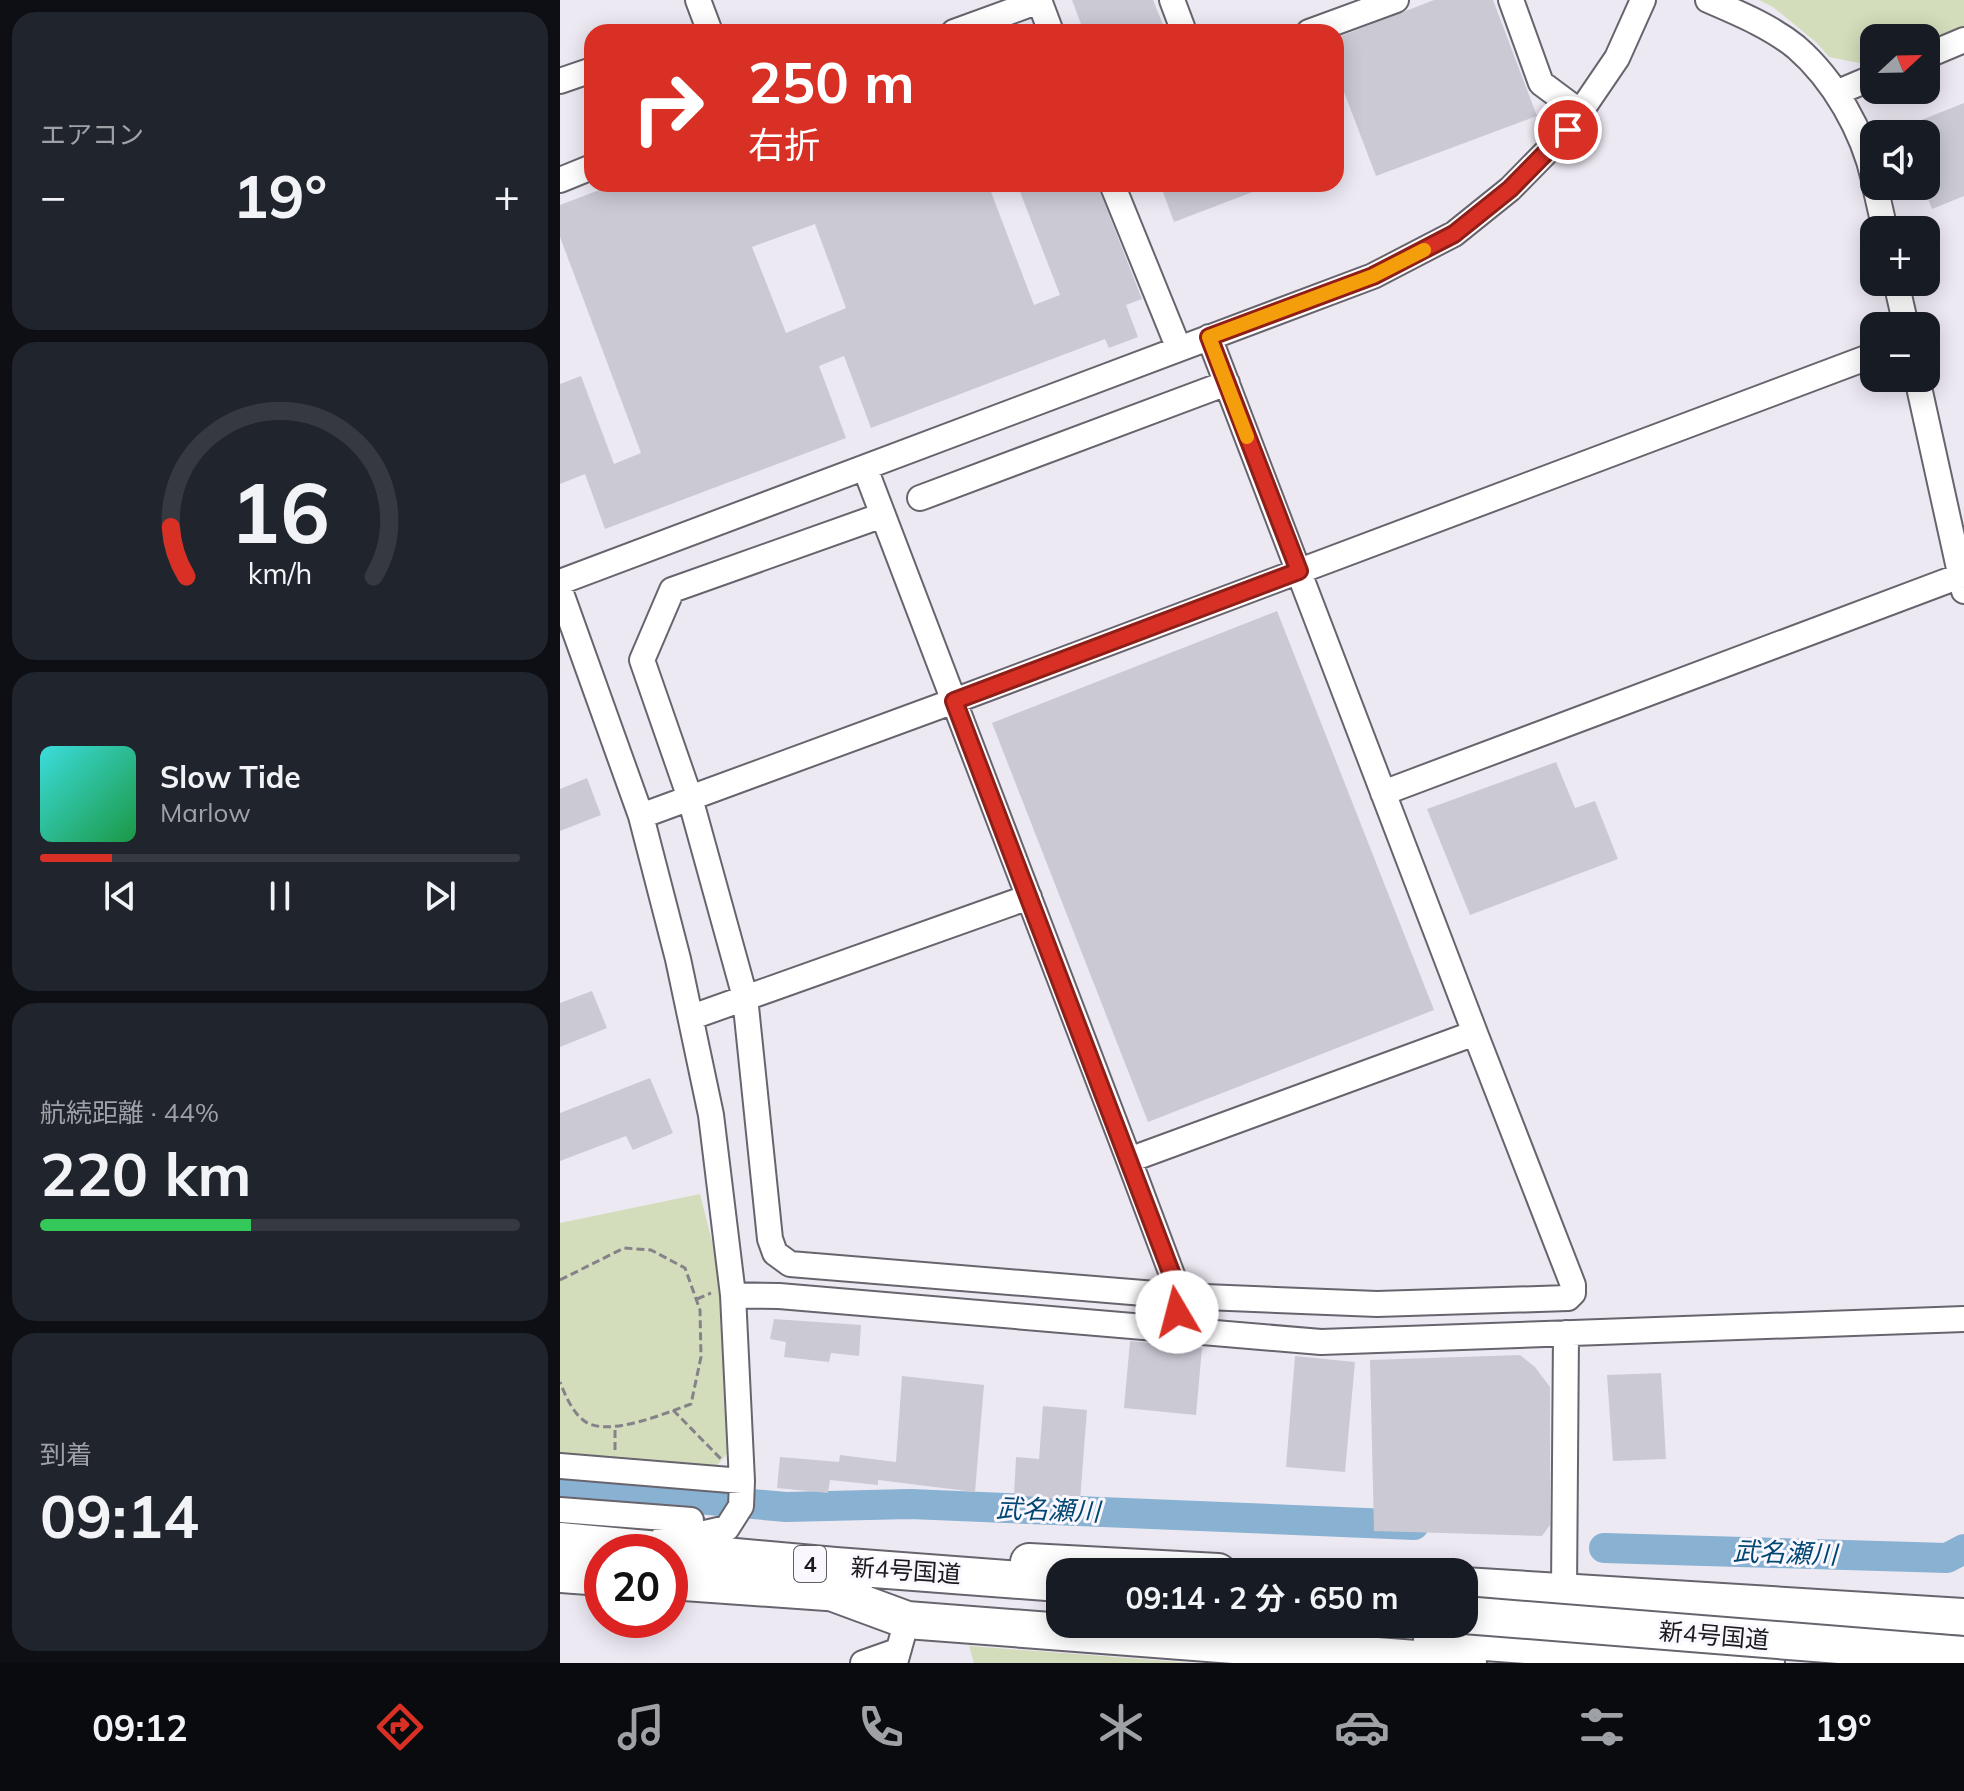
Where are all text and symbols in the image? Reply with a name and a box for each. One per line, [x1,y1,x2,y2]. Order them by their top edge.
north arrow [1860,24,1940,104]
map controls [1860,24,1940,392]
text: 250 m [748,47,915,117]
icon: right [616,56,720,160]
pin [1534,96,1602,164]
icon: arrive [1546,108,1590,152]
text: エアコン [40,118,144,151]
button: sound [1860,120,1940,200]
text: 右折 [748,122,820,167]
text: 19° [233,158,327,233]
text: − [40,168,66,223]
text: + [494,168,520,223]
button: + [1860,216,1940,296]
button: − [1860,312,1940,392]
text: 16 [230,459,330,564]
text: km/h [248,555,312,591]
text: Slow Tide [160,758,301,796]
text: Marlow [160,796,251,829]
icon: previous [98,874,142,918]
icon: pause [258,874,302,918]
icon: next [418,874,462,918]
text: 航続距離 · 44% [40,1096,219,1129]
text: 220 km [40,1136,252,1211]
position arrow [1135,1270,1219,1354]
text: 到着 [40,1438,92,1471]
text: 09:14 [40,1478,199,1553]
water label: 武名瀬川 [995,1491,1104,1528]
speed limit sign: 20 [584,1534,688,1638]
water label: 武名瀬川 [1732,1534,1841,1571]
road number: 4 [794,1546,826,1582]
street label: 新4号国道 [850,1551,962,1589]
text: 09:14 · 2 分 · 650 m [1126,1579,1398,1617]
street label: 新4号国道 [1658,1615,1770,1655]
icon: directions [372,1699,428,1755]
icon: music [613,1699,669,1755]
icon: phone [853,1699,909,1755]
icon: climate [1093,1699,1149,1755]
icon: car [1334,1699,1390,1755]
icon: filters [1574,1699,1630,1755]
text: 09:12 [92,1705,188,1750]
text: 19° [1815,1705,1872,1750]

